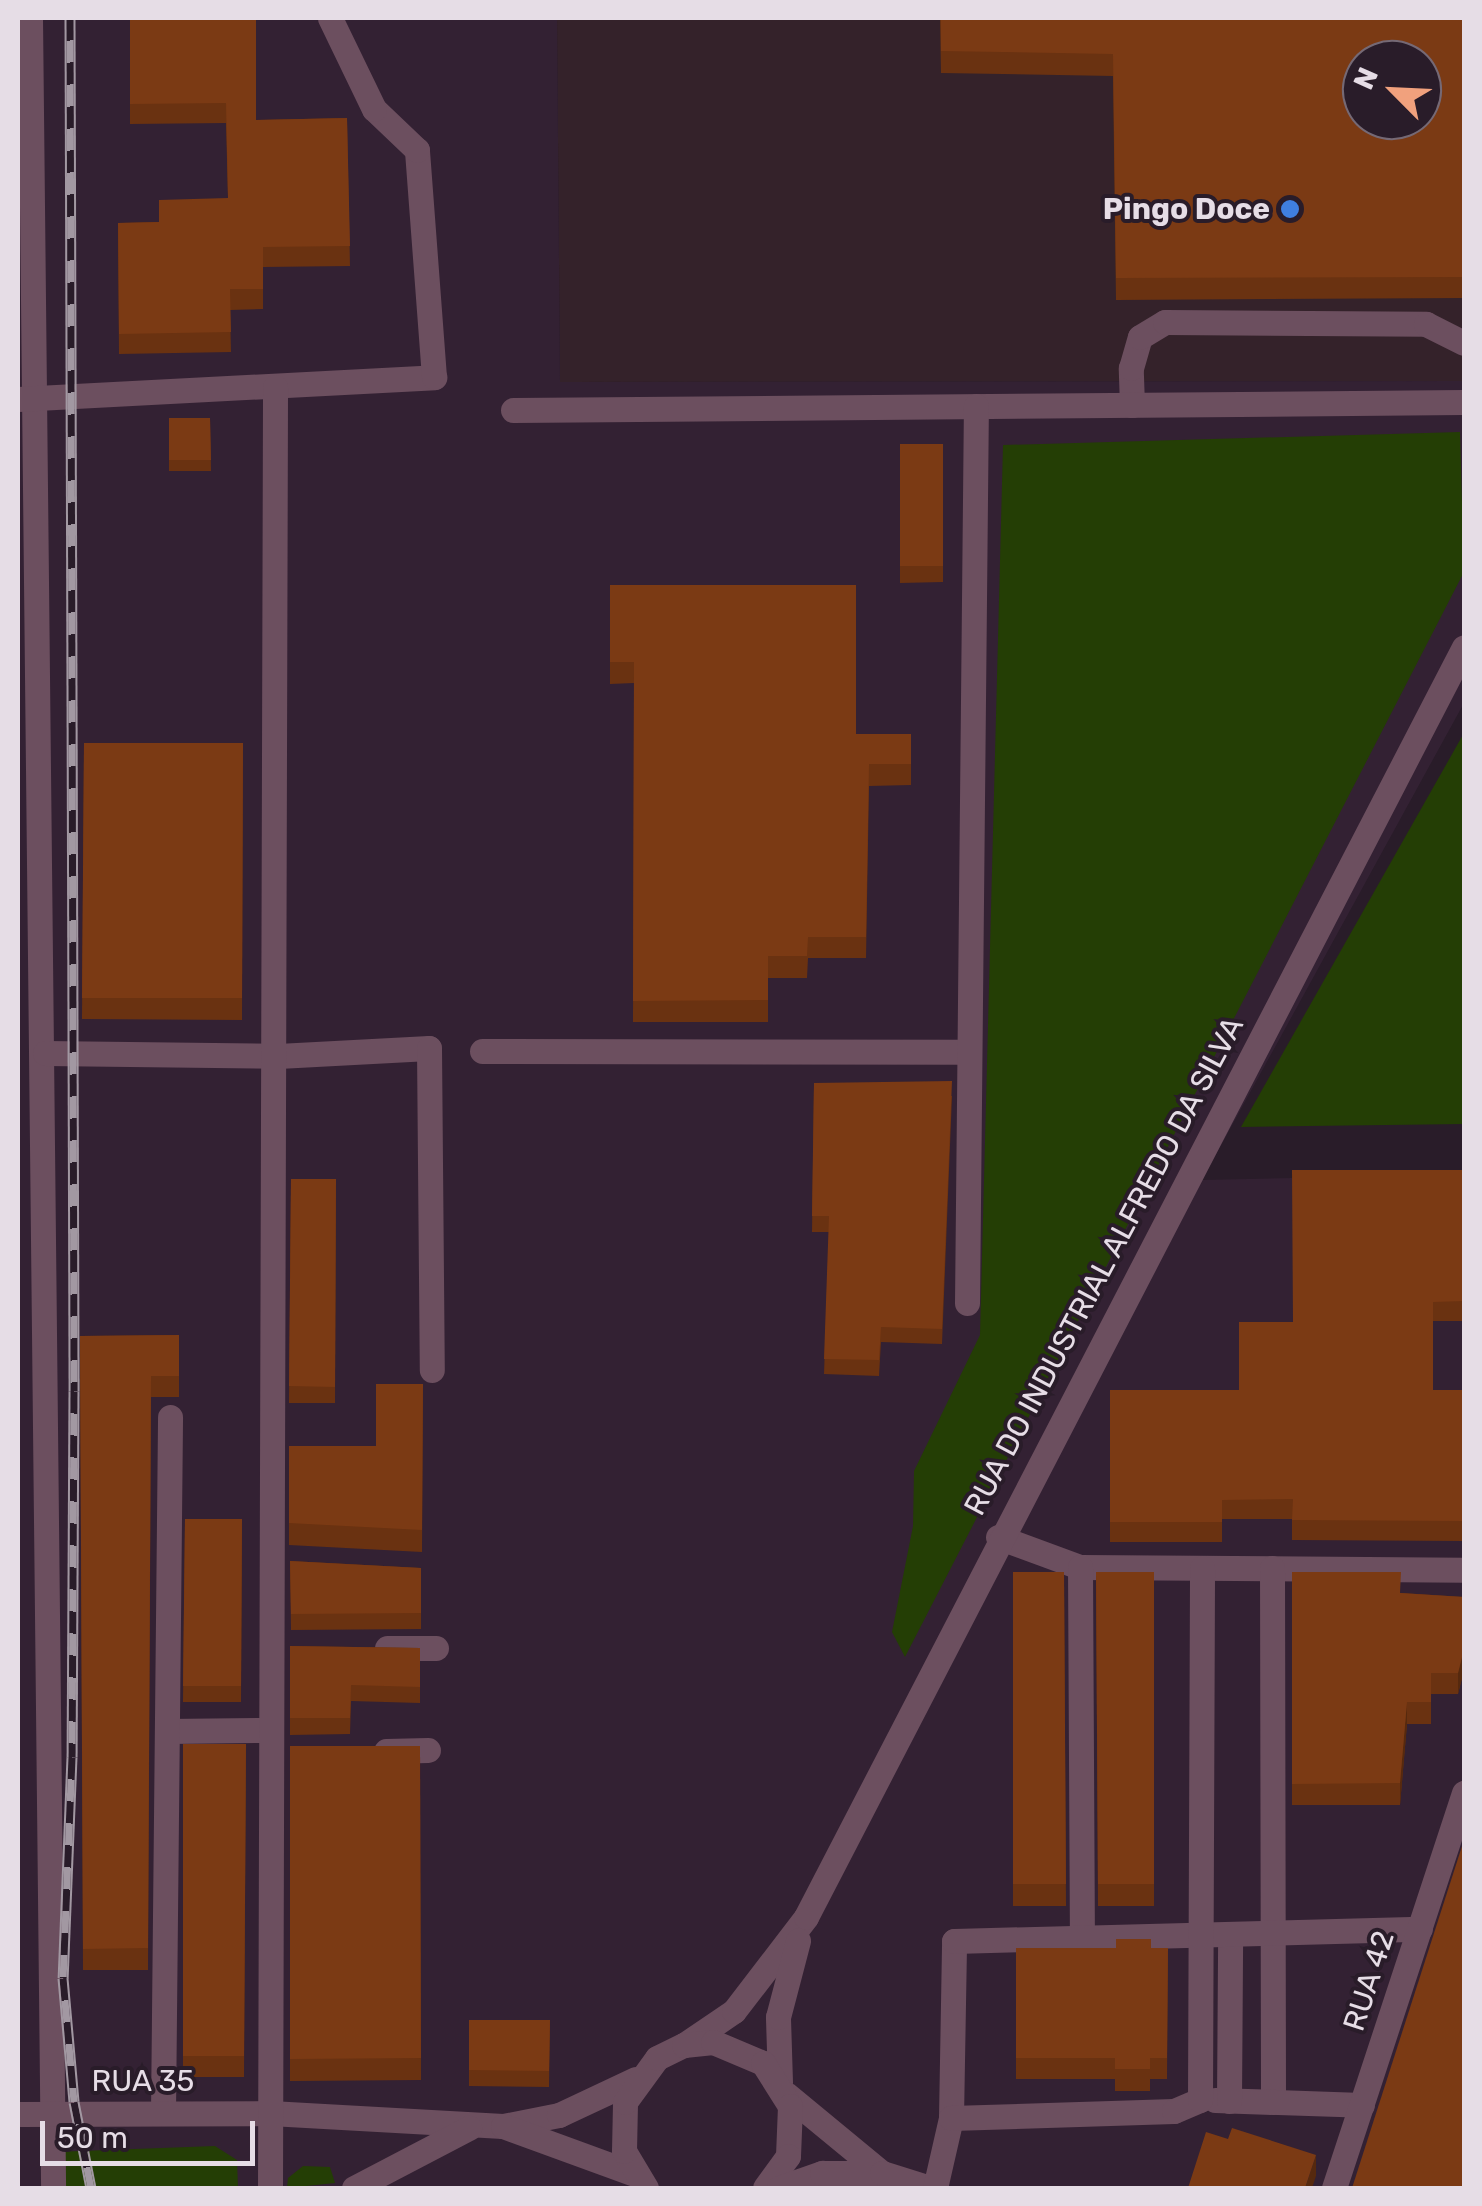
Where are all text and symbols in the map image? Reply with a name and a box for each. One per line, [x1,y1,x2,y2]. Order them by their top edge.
north arrow [1342,40,1442,140]
text: N [1347,63,1385,94]
place label: Pingo Doce [1103,191,1270,227]
marker: Pingo Doce [1279,198,1301,220]
street label: RUA DO INDUSTRIAL ALFREDO DA SILVA [956,1009,1252,1523]
street label: RUA 42 [1336,1926,1402,2036]
street label: RUA 35 [91,2063,195,2099]
scale bar [45,2101,260,2163]
text: 50 m [57,2120,128,2156]

